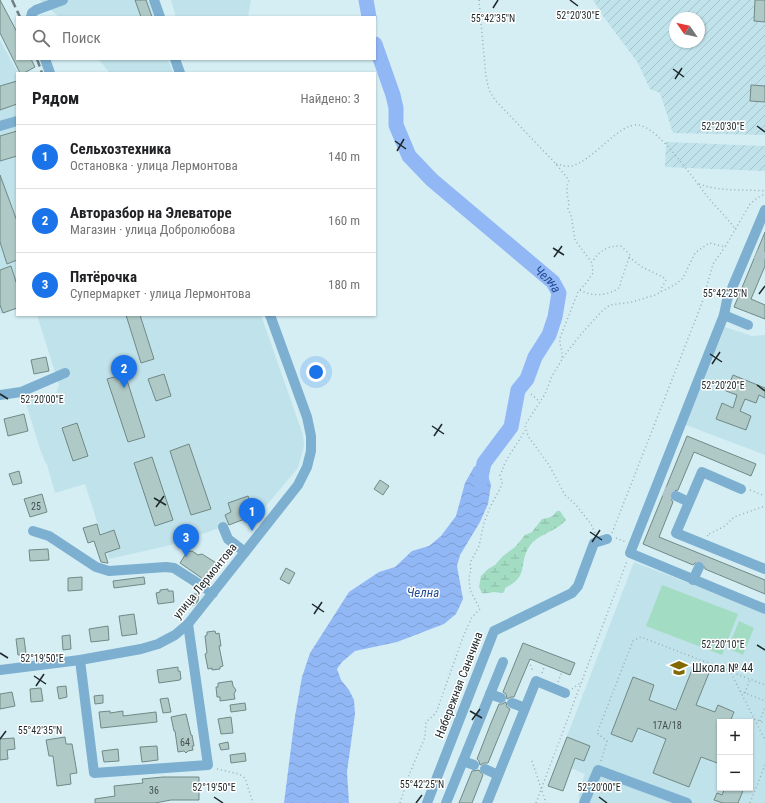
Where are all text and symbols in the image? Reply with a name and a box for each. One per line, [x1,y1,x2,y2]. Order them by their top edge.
text: 52°20'30"E [556,10,600,21]
north arrow [669,12,705,48]
text: 55°42'35"N [471,13,515,24]
search box [16,16,376,60]
icon: search [30,27,52,49]
text: Поиск [62,29,101,47]
text: Рядом [32,88,79,108]
text: Найдено: 3 [300,91,360,106]
text: 52°20'30"E [701,121,745,132]
text: Сельхозтехника [70,140,171,158]
text: 1 [42,149,48,164]
text: 140 m [328,149,360,164]
text: Остановка · улица Лермонтова [70,158,238,173]
text: Авторазбор на Элеваторе [70,204,232,222]
text: 2 [42,213,48,228]
text: 160 m [328,213,360,228]
text: Магазин · улица Добролюбова [70,222,235,237]
water label: Челна [532,262,565,295]
text: Пятёрочка [70,268,137,286]
text: 3 [42,277,48,292]
text: 180 m [328,277,360,292]
text: Супермаркет · улица Лермонтова [70,286,251,301]
text: 55°42'25"N [703,288,747,299]
pin: 2 [111,355,137,388]
your location [306,362,326,382]
text: 52°20'20"E [701,380,745,391]
text: 52°20'00"E [20,394,64,405]
pin: 1 [239,498,265,531]
house number: 25 [31,501,41,512]
pin: 3 [173,524,199,557]
street label: улица Лермонтова [170,540,240,622]
water label: Челна [407,585,439,600]
street label: Набережная Саначина [432,630,486,740]
text: 52°20'10"E [701,639,745,650]
text: 52°19'50"E [20,653,64,664]
school or university icon: Школа № 44 [669,658,689,678]
place label: Школа № 44 [692,661,753,675]
map controls [717,719,753,791]
button: + [717,719,753,755]
house number: 17А/18 [652,720,682,731]
text: 55°42'35"N [18,725,62,736]
house number: 64 [180,737,190,748]
button: − [717,755,753,791]
text: 55°42'25"N [400,779,444,790]
text: 52°19'50"E [192,782,236,793]
text: 52°20'00"E [577,782,621,793]
house number: 36 [149,785,159,796]

